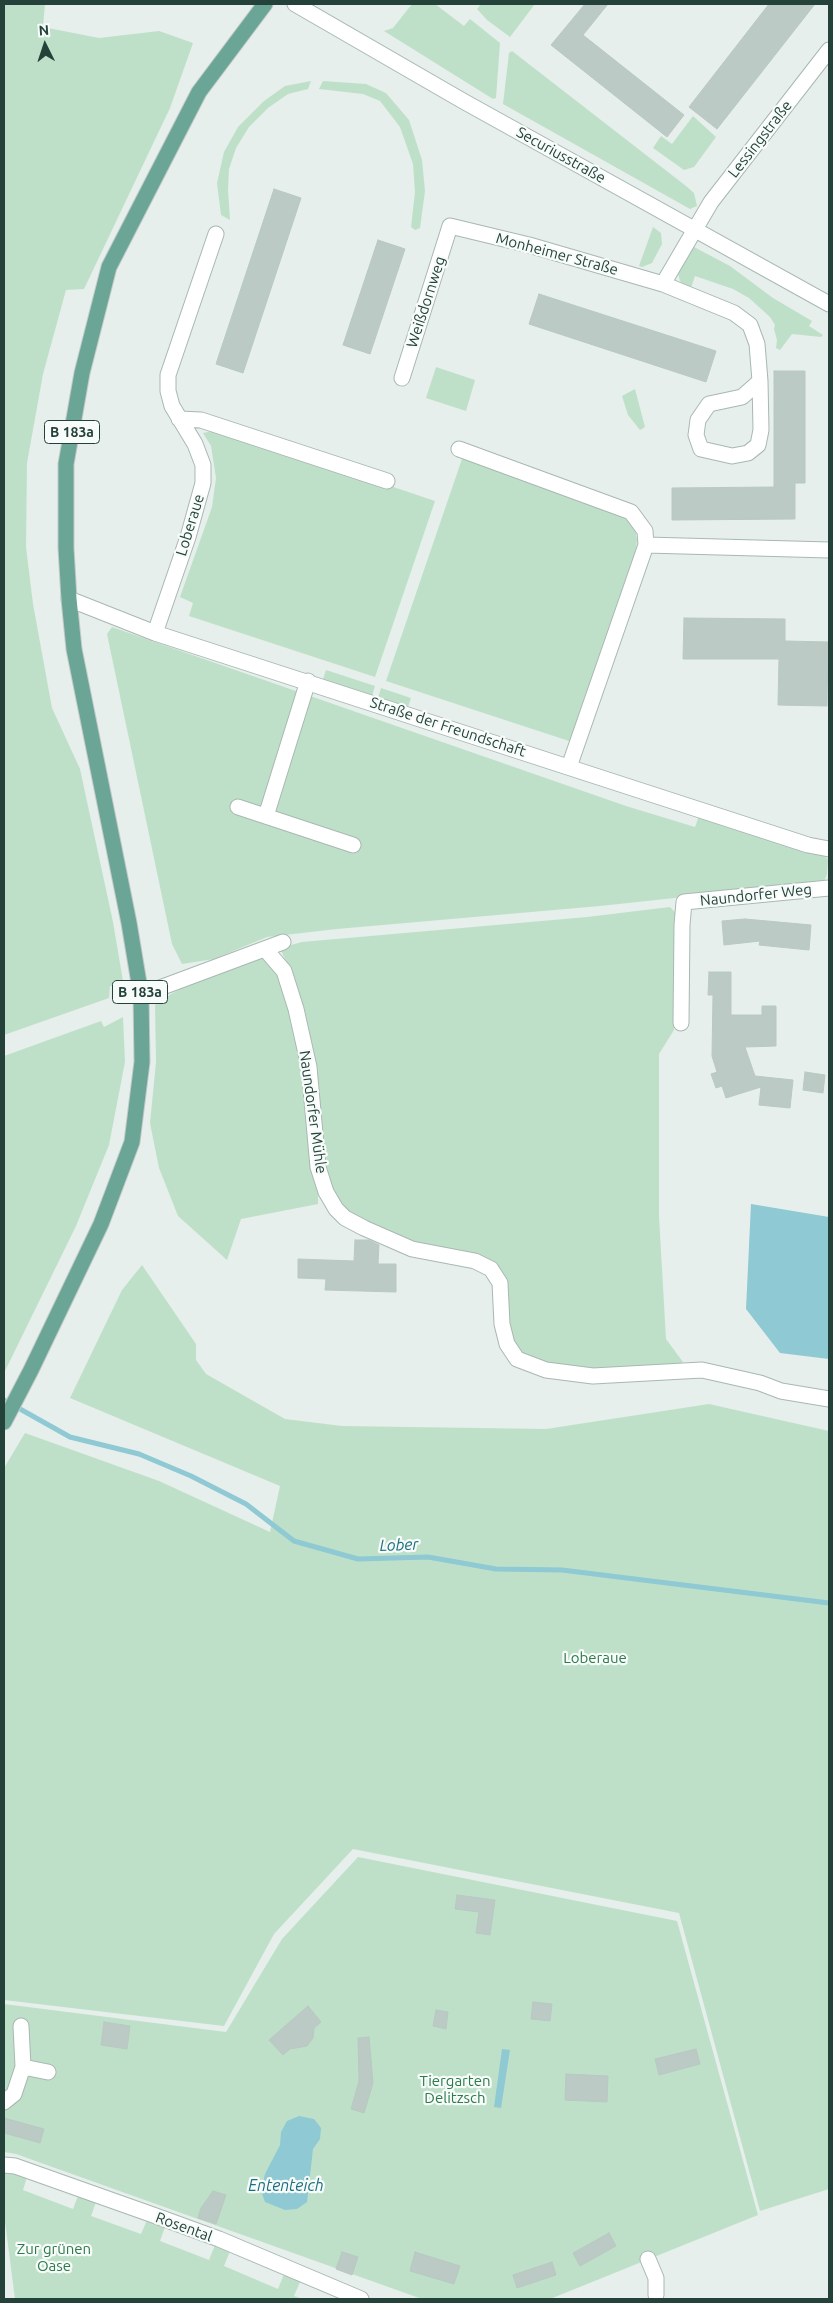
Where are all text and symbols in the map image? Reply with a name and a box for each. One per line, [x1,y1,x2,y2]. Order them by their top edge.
north arrow [20,20,70,70]
text: N [38,22,50,38]
street label: Lessingstraße [724,97,796,181]
street label: Securiusstraße [513,123,609,187]
street label: Monheimer Straße [494,229,620,279]
street label: Weißdornweg [403,254,449,350]
road number: B 183a [44,421,100,444]
street label: Loberaue [172,492,208,558]
street label: Straße der Freundschaft [368,693,528,761]
street label: Naundorfer Weg [699,880,813,910]
road number: B 183a [112,980,168,1004]
street label: Naundorfer Mühle [295,1049,331,1175]
water label: Lober [379,1535,419,1555]
park label: Loberaue [563,1649,627,1667]
park label: Tiergarten Delitzsch [420,2072,490,2107]
water label: Ententeich [248,2176,324,2196]
street label: Rosental [153,2208,215,2246]
park label: Zur grünen Oase [17,2240,91,2275]

